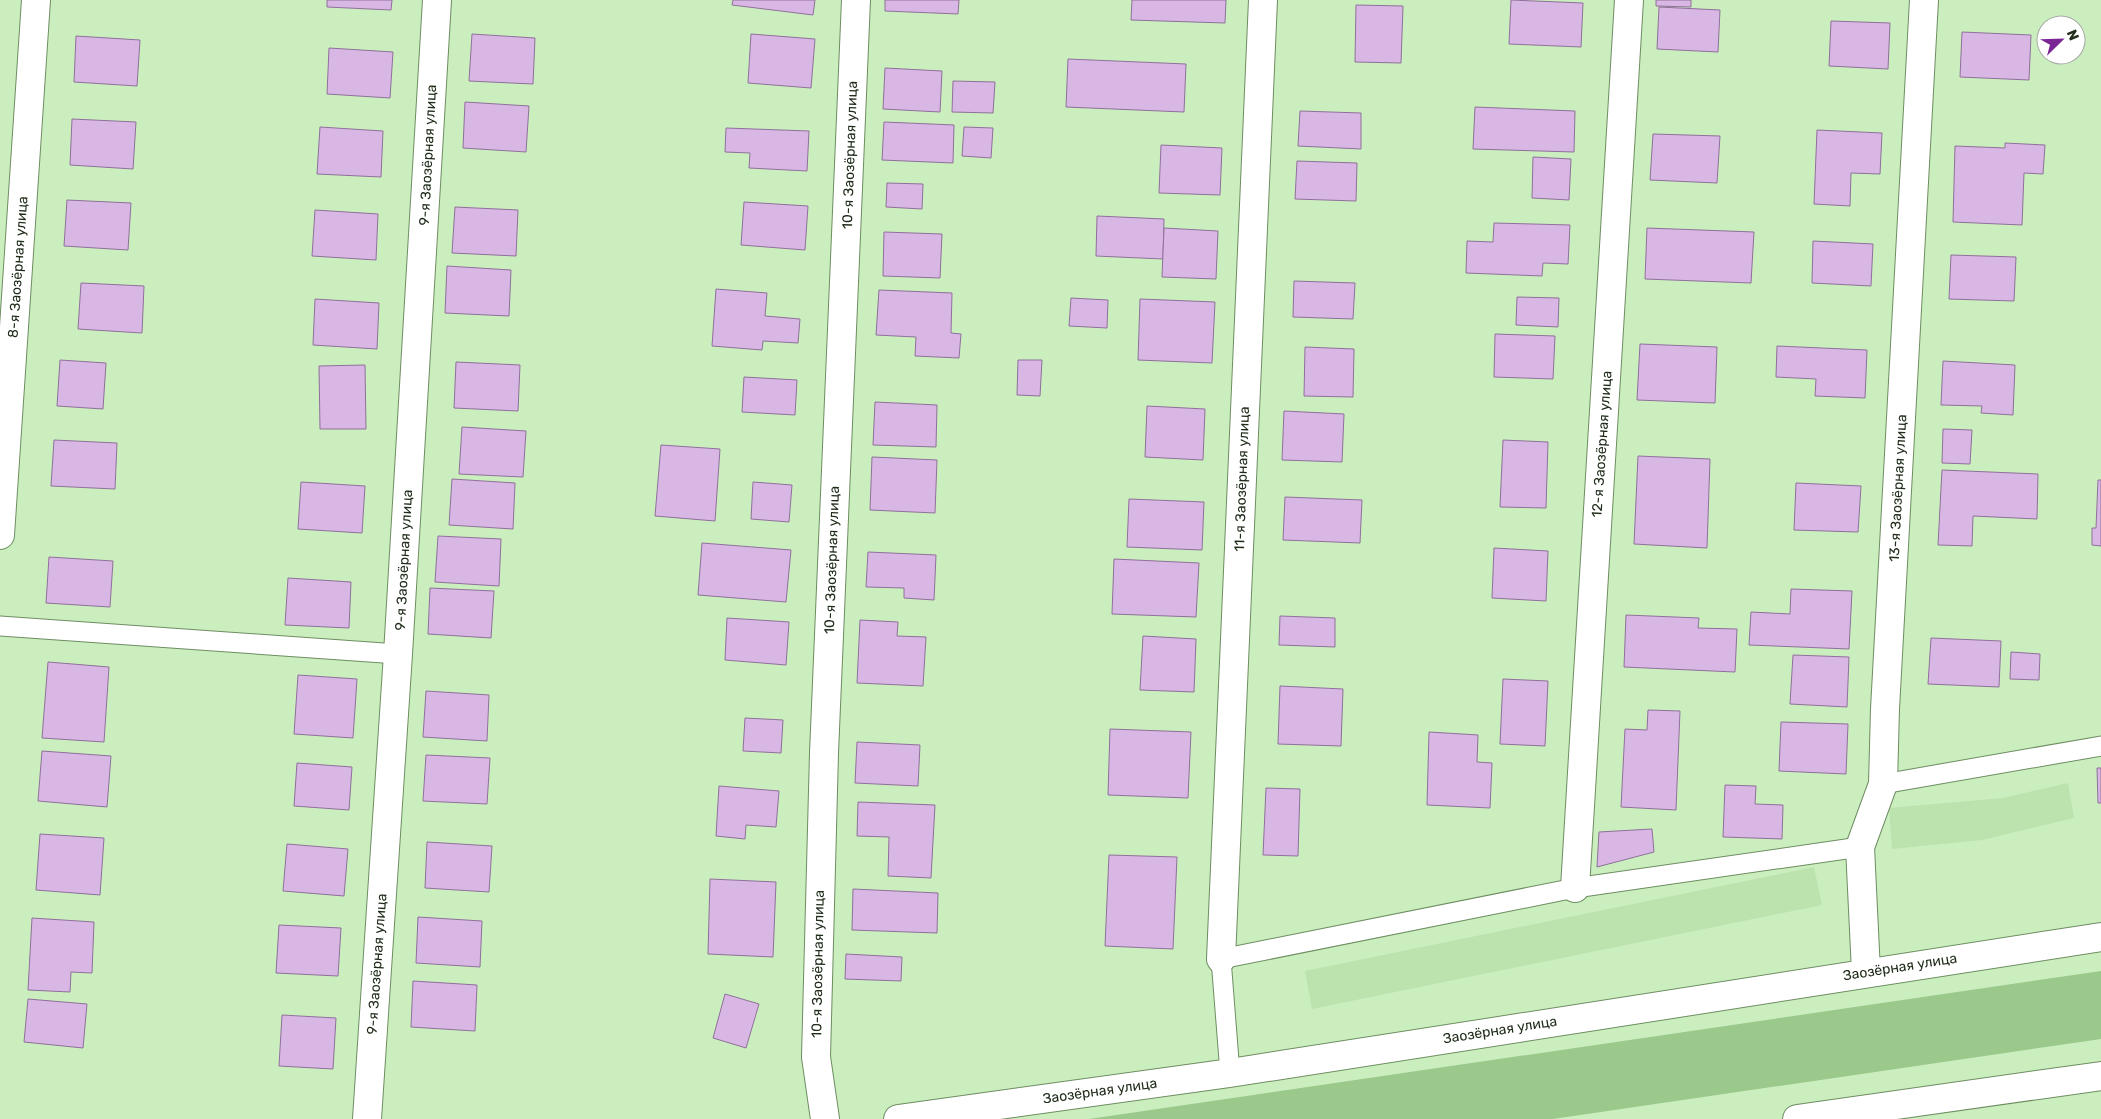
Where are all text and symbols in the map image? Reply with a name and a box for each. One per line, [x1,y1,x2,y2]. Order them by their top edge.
north arrow [2036,15,2086,65]
text: N [2063,27,2082,43]
street label: 10-я Заозёрная улица [839,81,861,229]
street label: 9-я Заозёрная улица [416,84,440,226]
street label: 8-я Заозёрная улица [5,196,31,338]
street label: 12-я Заозёрная улица [1588,370,1616,518]
street label: 11-я Заозёрная улица [1231,406,1253,552]
street label: 13-я Заозёрная улица [1886,414,1910,562]
street label: 10-я Заозёрная улица [821,486,843,634]
street label: 9-я Заозёрная улица [392,489,416,631]
street label: 10-я Заозёрная улица [808,890,828,1038]
street label: 9-я Заозёрная улица [364,893,390,1035]
street label: Заозёрная улица [1842,950,1958,984]
street label: Заозёрная улица [1442,1013,1558,1047]
street label: Заозёрная улица [1042,1075,1158,1107]

